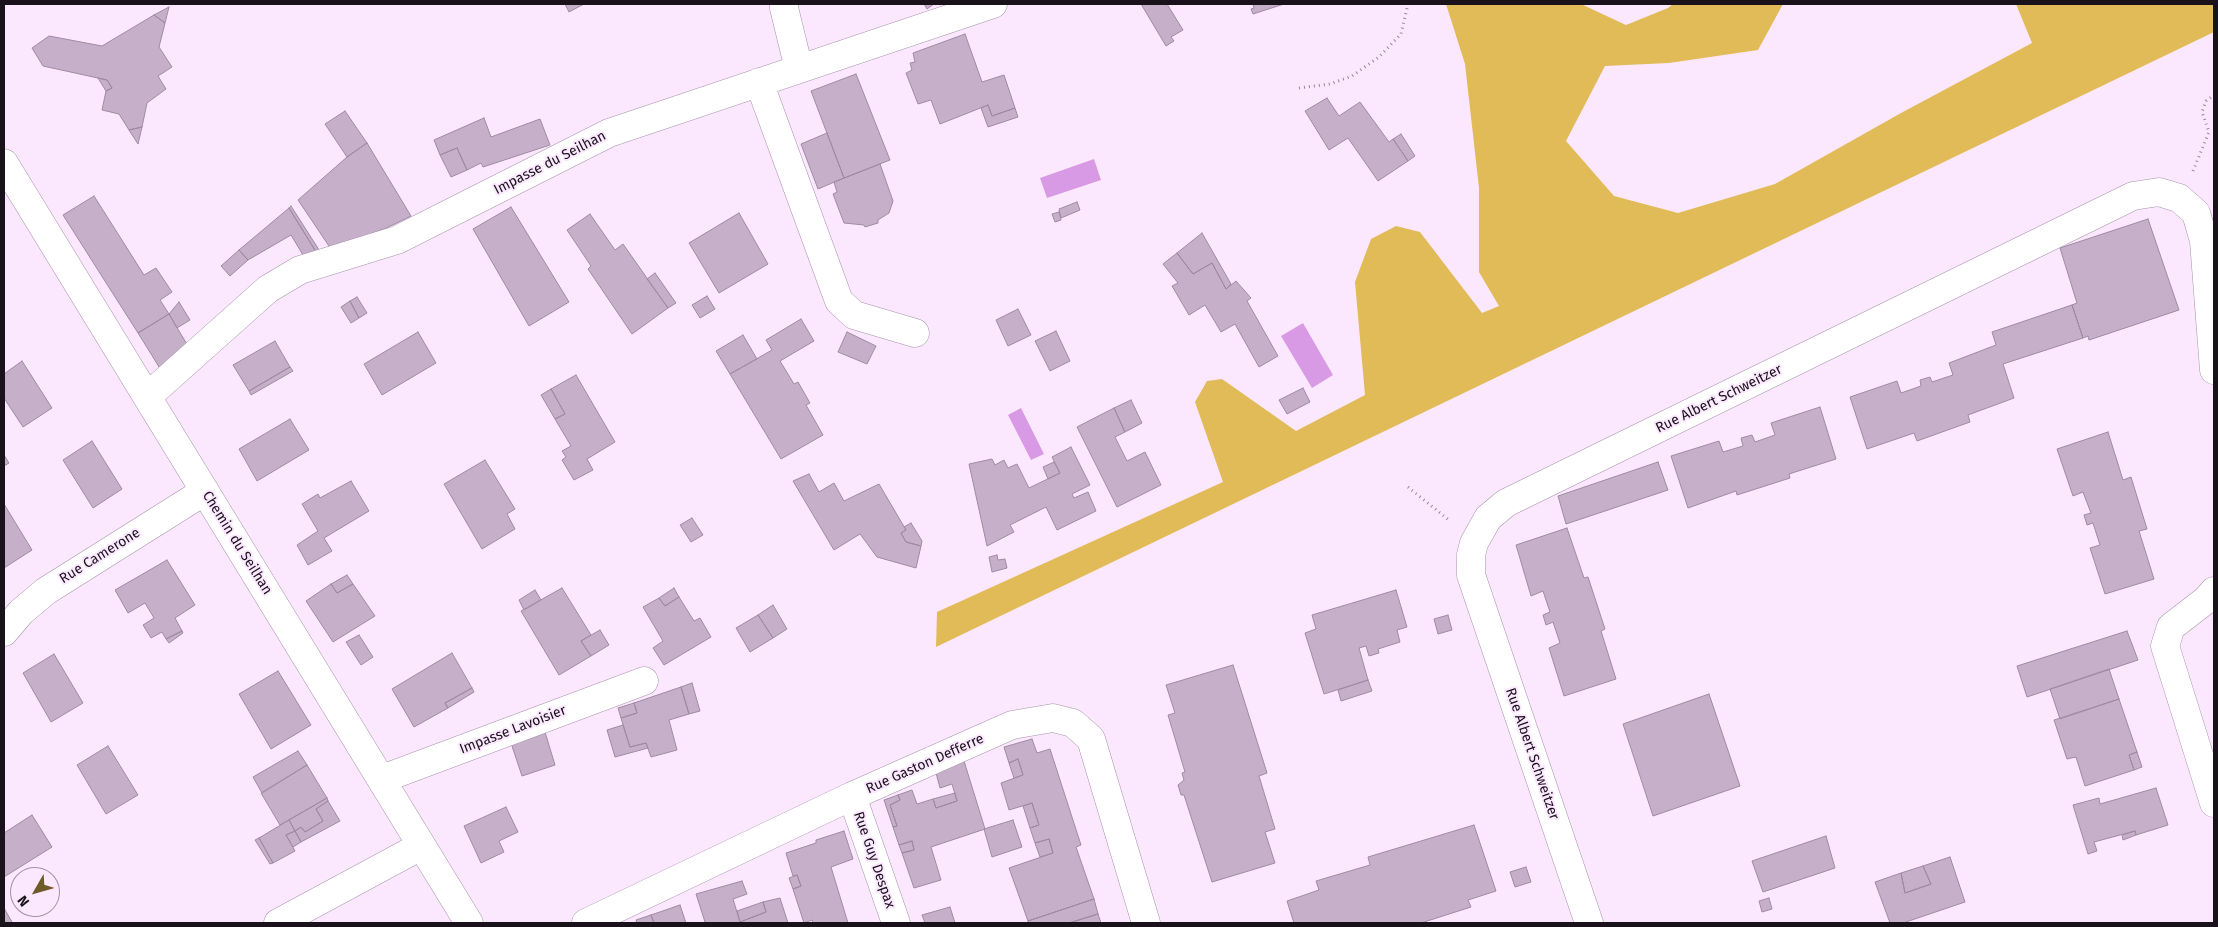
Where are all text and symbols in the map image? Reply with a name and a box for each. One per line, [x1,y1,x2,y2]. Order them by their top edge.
street label: Impasse du Seilhan [491,127,609,199]
street label: Rue Albert Schweitzer [1653,361,1785,437]
street label: Chemin du Seilhan [198,488,276,598]
street label: Rue Camerone [57,525,143,587]
street label: Rue Albert Schweitzer [1502,686,1562,822]
street label: Impasse Lavoisier [457,702,569,758]
street label: Rue Gaston Defferre [863,730,987,798]
street label: Rue Guy Despax [850,809,898,911]
north arrow [10,867,60,917]
text: N [14,892,33,910]

